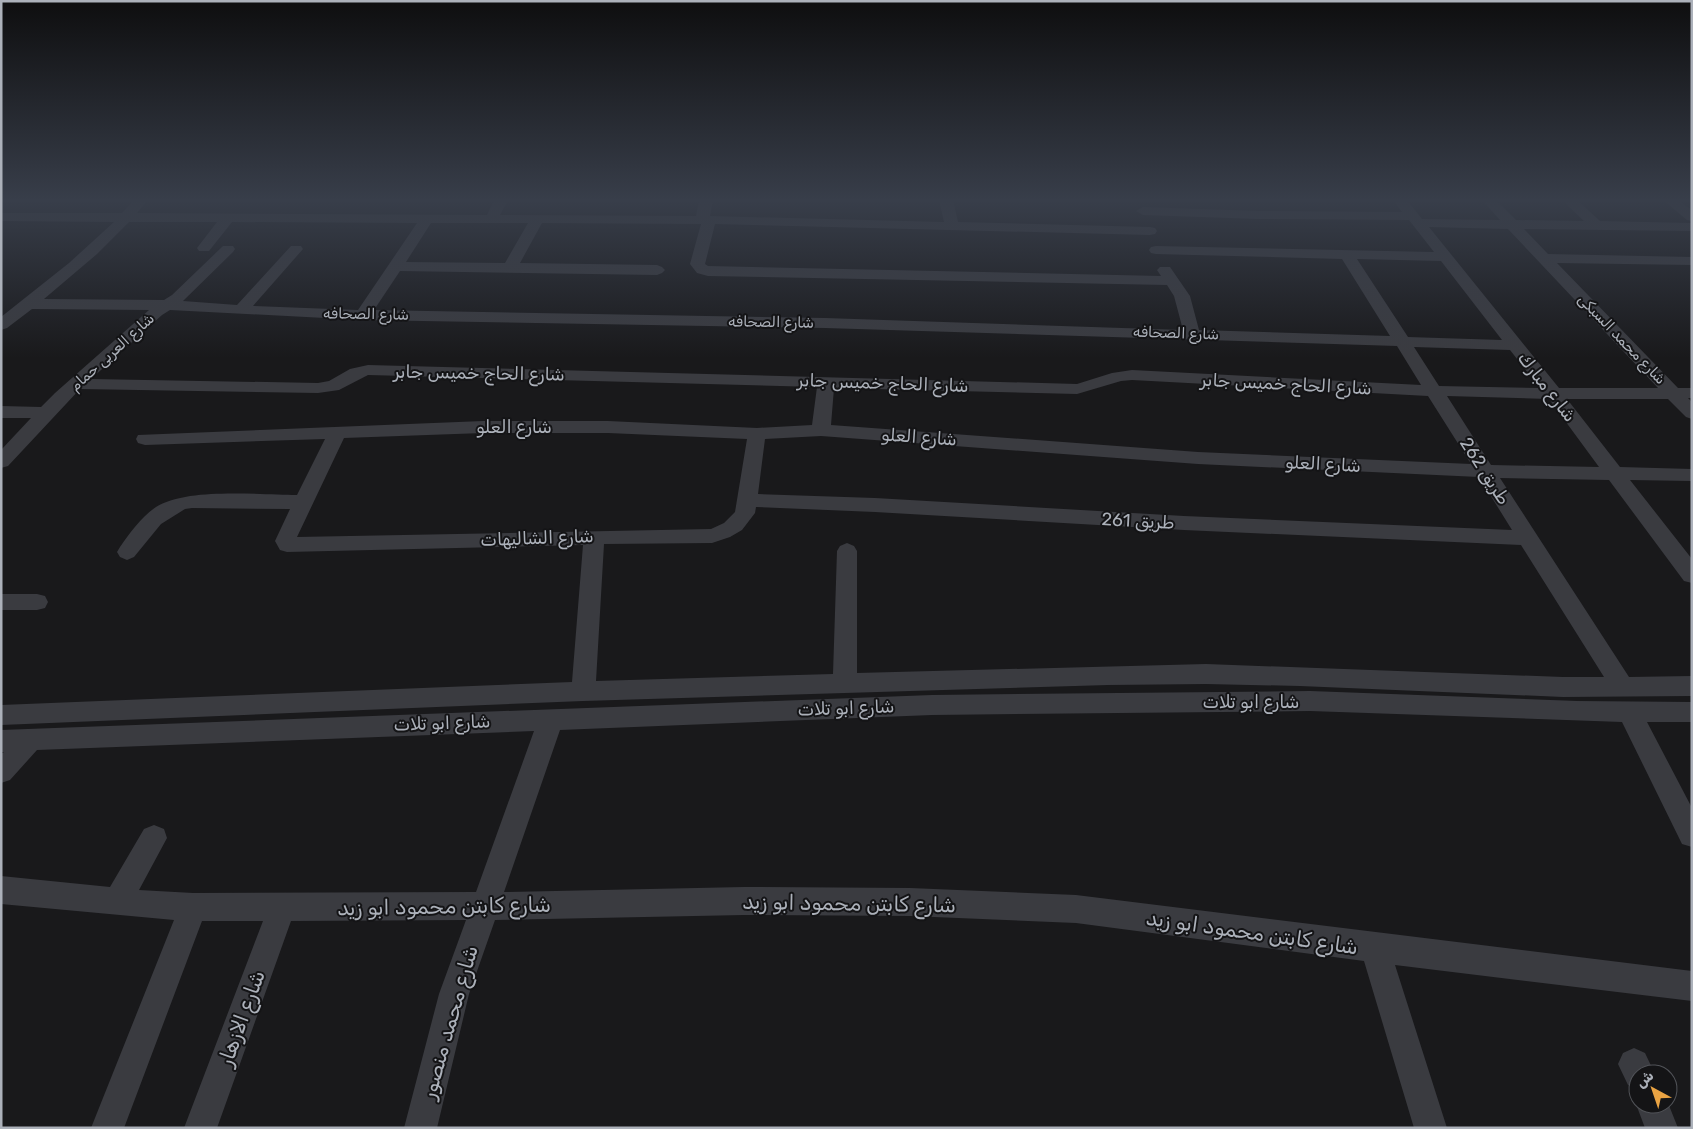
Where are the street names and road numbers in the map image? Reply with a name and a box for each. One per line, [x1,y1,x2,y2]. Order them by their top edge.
street label: شارع محمد السبكى [1573,290,1670,389]
street label: شارع الصحافه [323,304,409,326]
street label: شارع العربى حمام [66,309,159,396]
street label: شارع الصحافه [728,312,814,334]
street label: شارع الصحافه [1133,323,1219,345]
street label: شارع مبارك [1512,348,1581,427]
street label: شارع الحاج خميس جابر [392,360,565,386]
street label: شارع الحاج خميس جابر [1199,368,1372,400]
street label: شارع الحاج خميس جابر [796,369,969,398]
street label: شارع العلو [476,416,552,439]
street label: شارع العلو [880,423,958,452]
street label: طريق 262 [1455,433,1515,509]
street label: شارع العلو [1284,451,1362,478]
street label: طريق 261 [1101,508,1175,534]
street label: شارع الشاليهات [480,525,594,552]
street label: شارع ابو تلات [1203,691,1299,714]
street label: شارع ابو تلات [797,695,895,722]
street label: شارع ابو تلات [393,710,491,737]
street label: شارع كابتن محمود ابو زيد [742,889,956,919]
street label: شارع كابتن محمود ابو زيد [337,892,551,922]
street label: شارع كابتن محمود ابو زيد [1144,905,1360,961]
street label: شارع محمد منصور [415,942,485,1104]
street label: شارع الازهار [211,967,272,1072]

